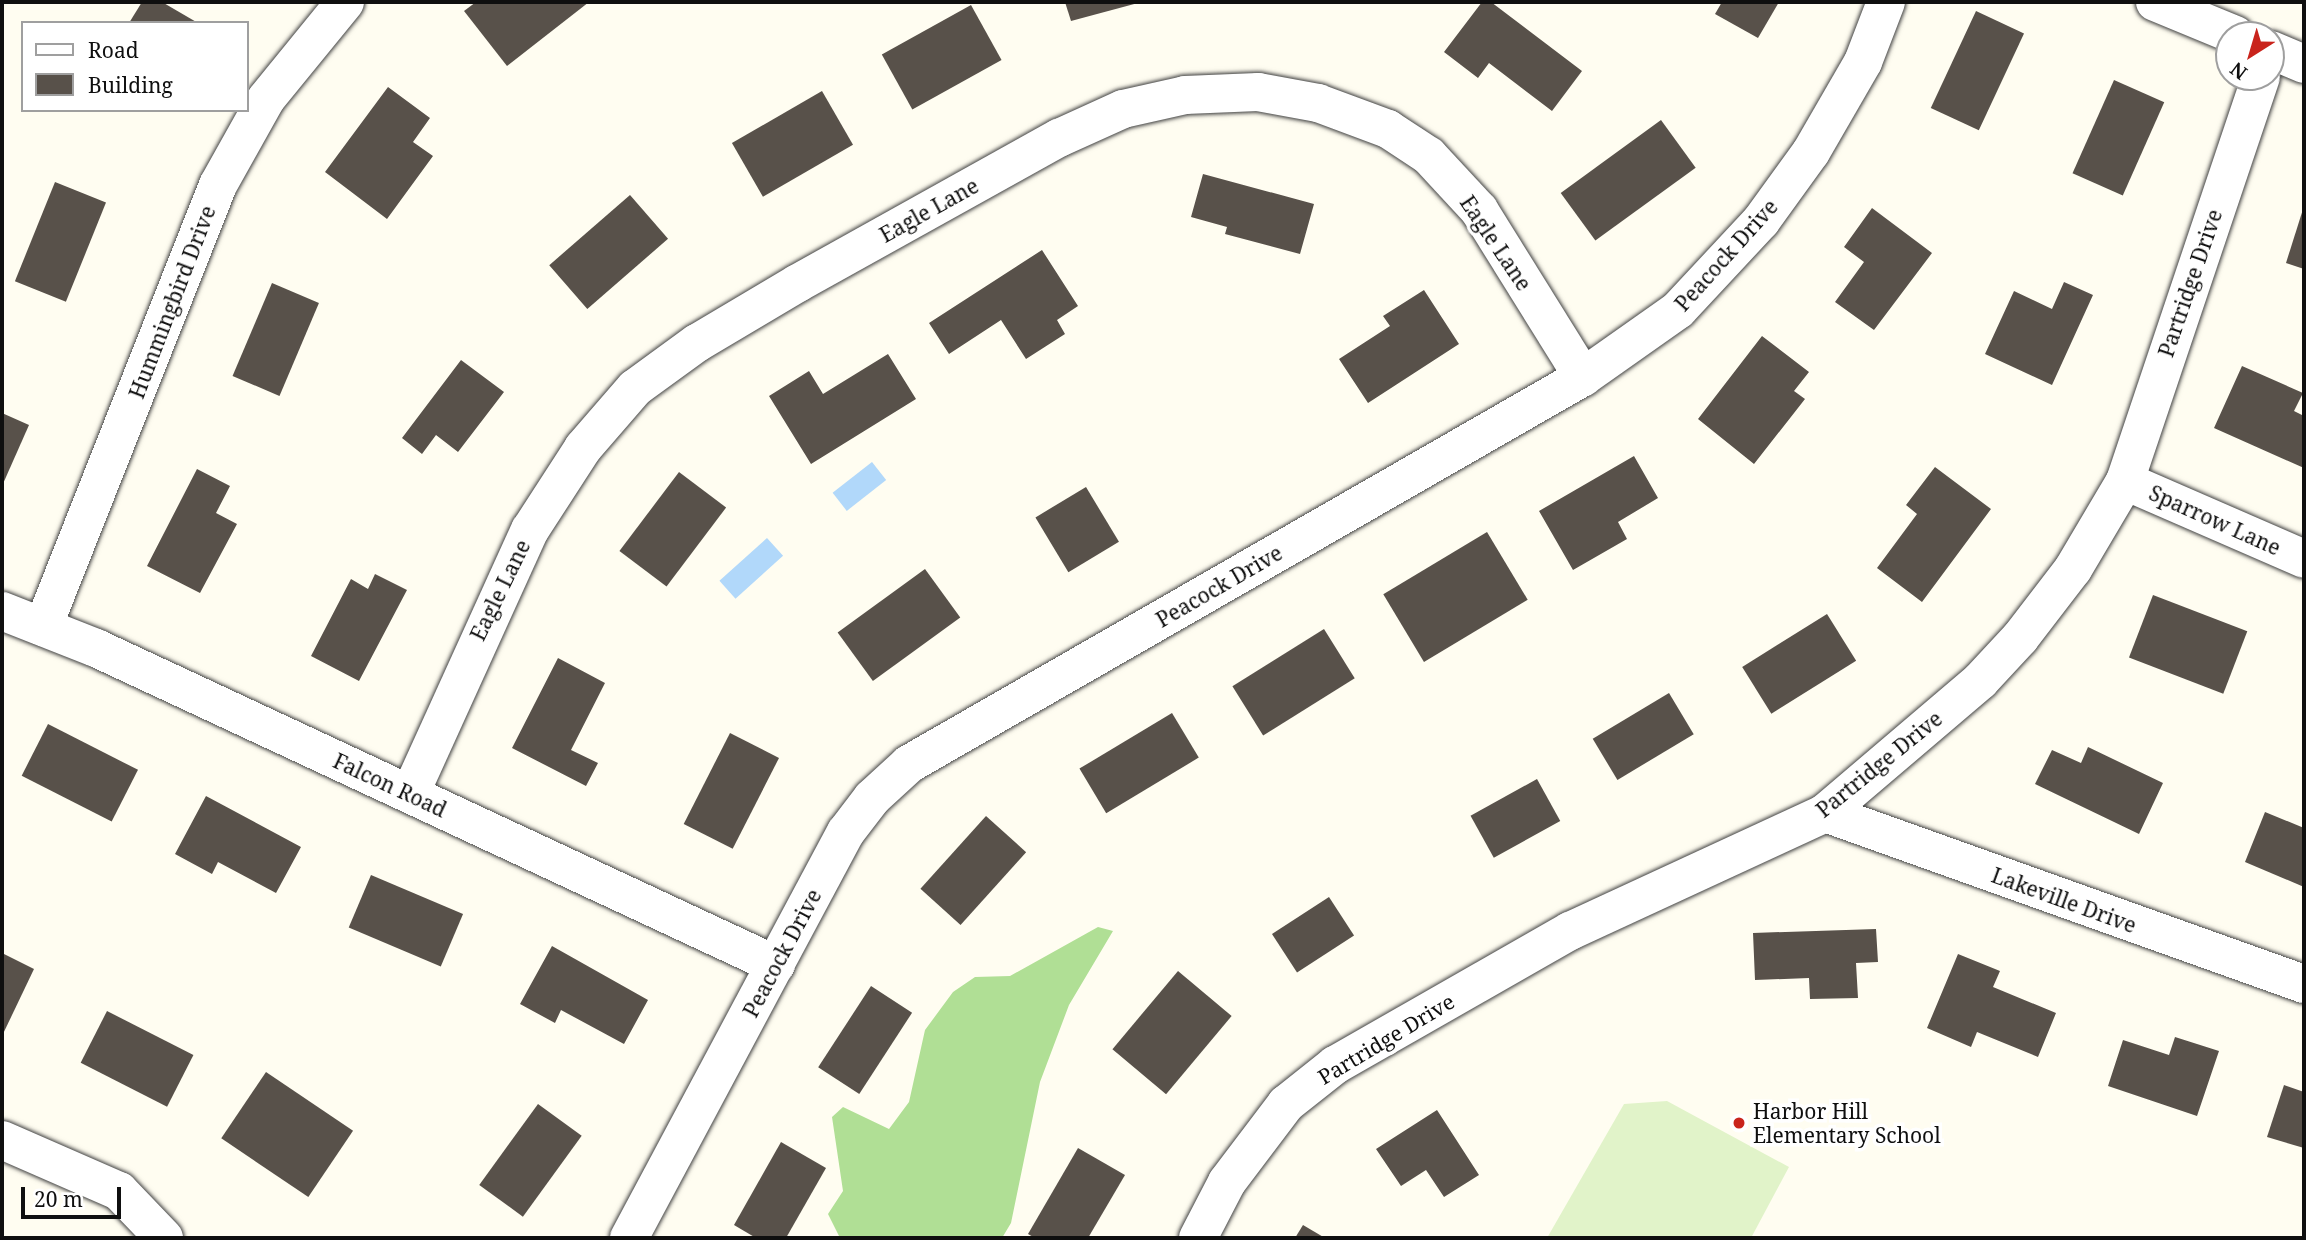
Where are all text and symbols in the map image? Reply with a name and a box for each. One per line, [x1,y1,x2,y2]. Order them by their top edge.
legend [21,21,248,112]
north arrow [2215,21,2285,91]
text: Road [88,36,139,64]
text: N [2225,56,2252,86]
text: Building [88,71,173,99]
street label: Eagle Lane [875,173,983,247]
street label: Eagle Lane [1455,191,1537,295]
street label: Peacock Drive [1669,194,1783,316]
street label: Hummingbird Drive [124,202,220,402]
street label: Partridge Drive [2153,206,2227,360]
street label: Sparrow Lane [2145,480,2285,560]
street label: Eagle Lane [465,535,535,645]
street label: Peacock Drive [1151,540,1287,632]
street label: Partridge Drive [1811,706,1947,822]
street label: Falcon Road [329,748,451,822]
street label: Lakeville Drive [1988,862,2140,938]
street label: Peacock Drive [738,885,826,1021]
street label: Partridge Drive [1313,988,1459,1090]
place label: Harbor Hill Elementary School [1753,1098,1941,1148]
marker: Harbor Hill Elementary School [1731,1115,1747,1131]
scale bar [24,1174,124,1218]
text: 20 m [34,1185,83,1213]

